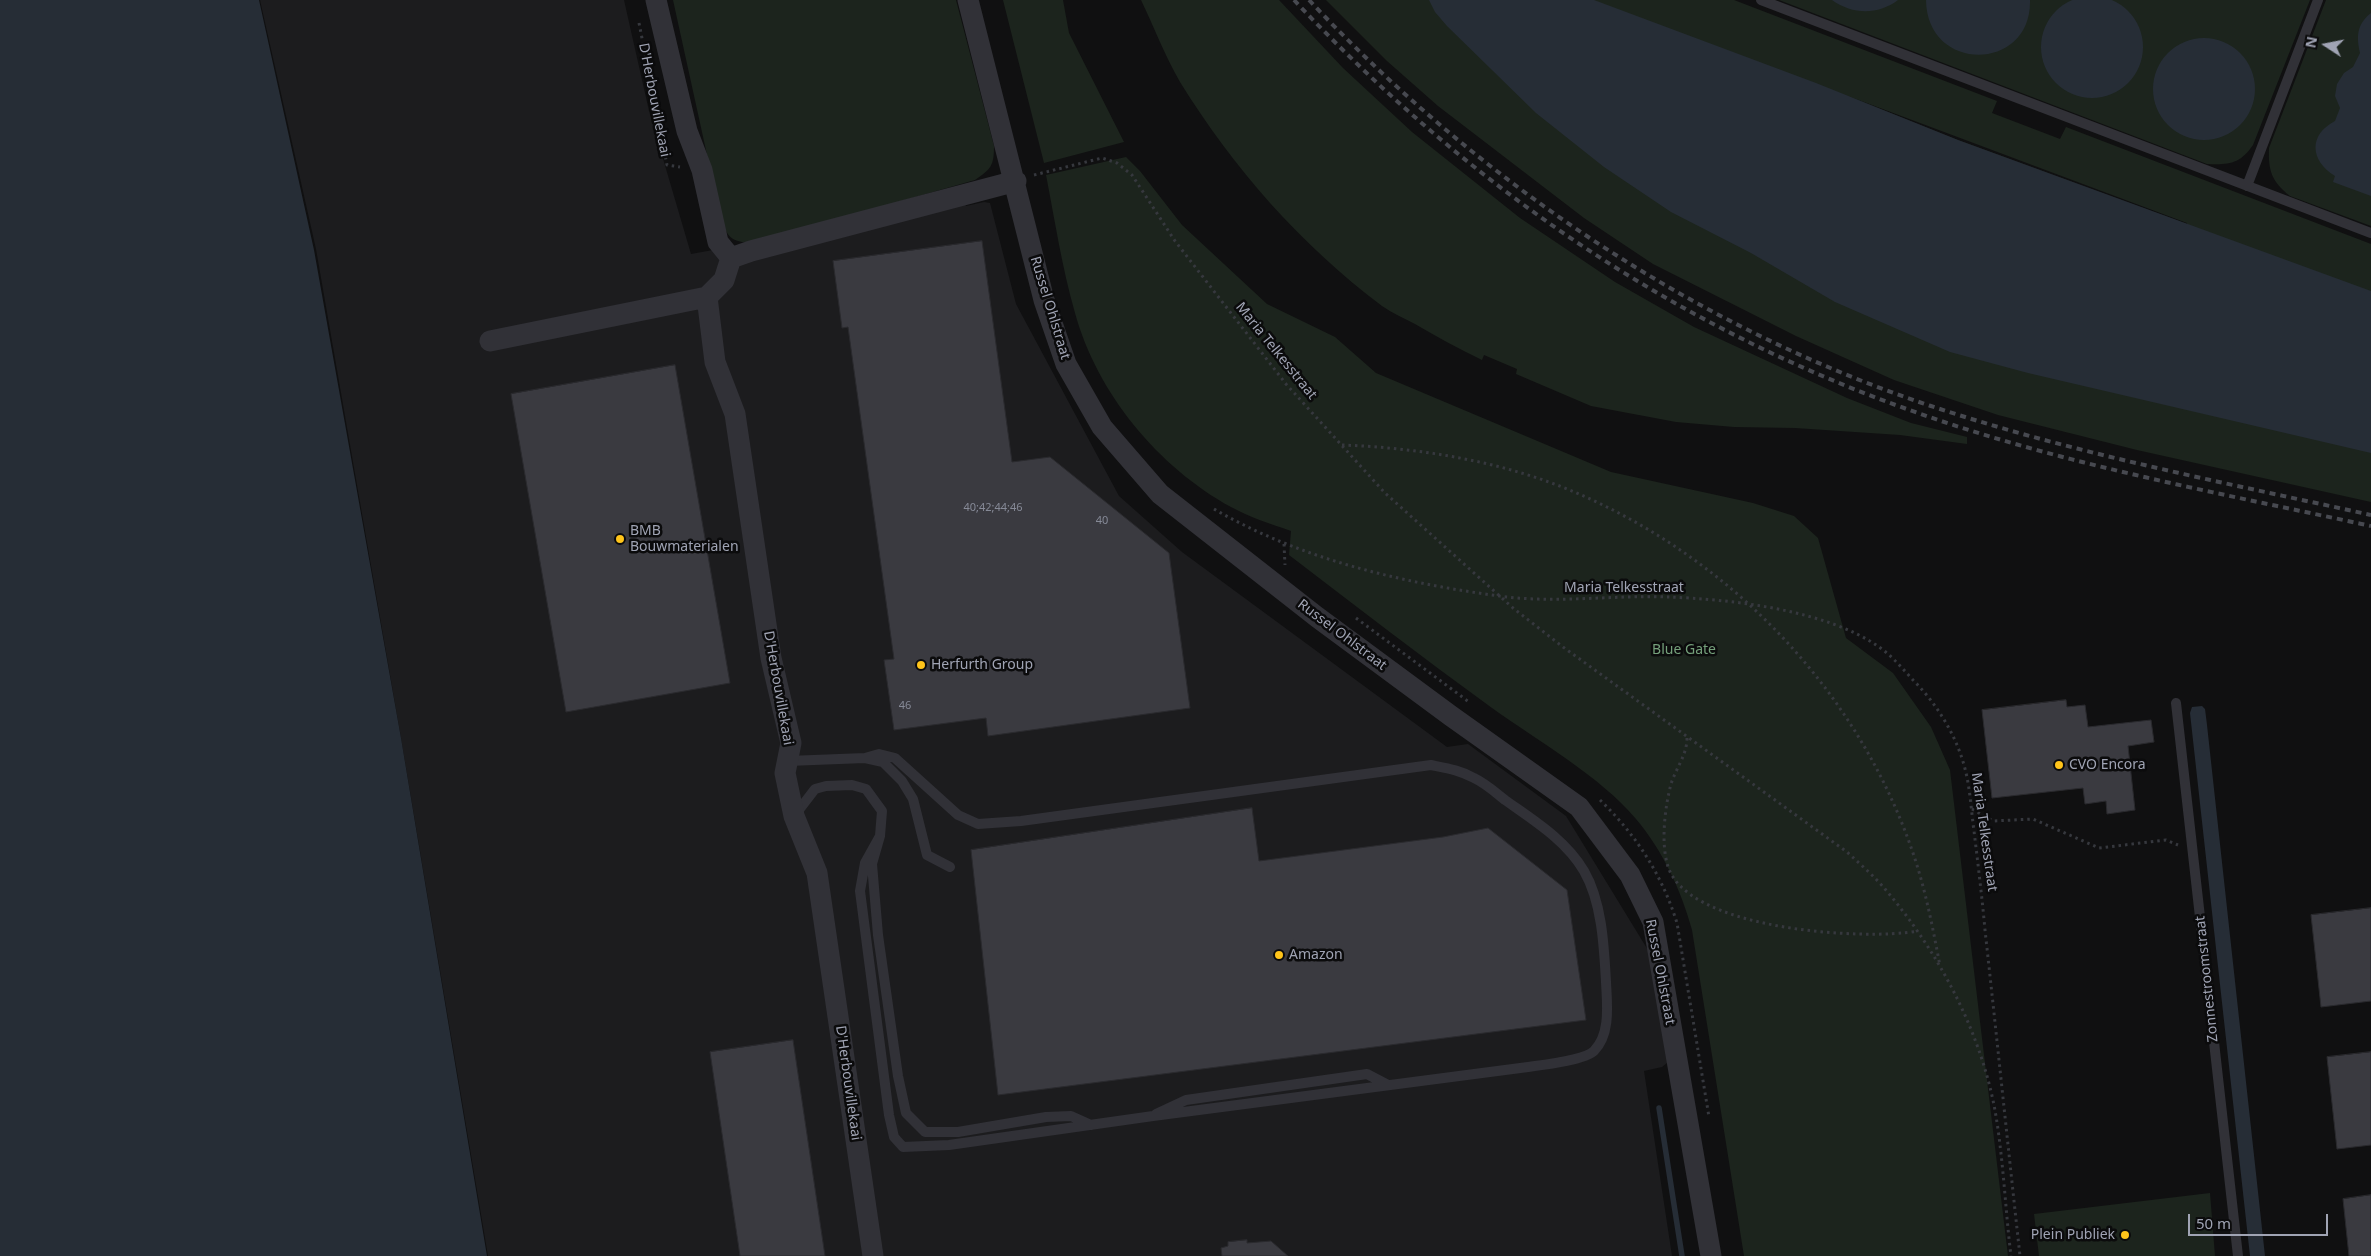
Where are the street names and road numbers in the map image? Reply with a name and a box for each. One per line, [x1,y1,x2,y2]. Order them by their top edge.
street label: D'Herbouvillekaai [635,42,673,158]
street label: Russel Ohlstraat [1026,254,1074,362]
street label: Maria Telkesstraat [1232,299,1320,403]
street label: Maria Telkesstraat [1564,580,1684,596]
street label: Russel Ohlstraat [1294,596,1390,674]
street label: D'Herbouvillekaai [760,630,796,746]
street label: Maria Telkesstraat [1967,771,2001,893]
street label: Zonnestroomstraat [2192,915,2222,1043]
street label: Russel Ohlstraat [1642,918,1678,1026]
street label: D'Herbouvillekaai [832,1024,864,1142]

